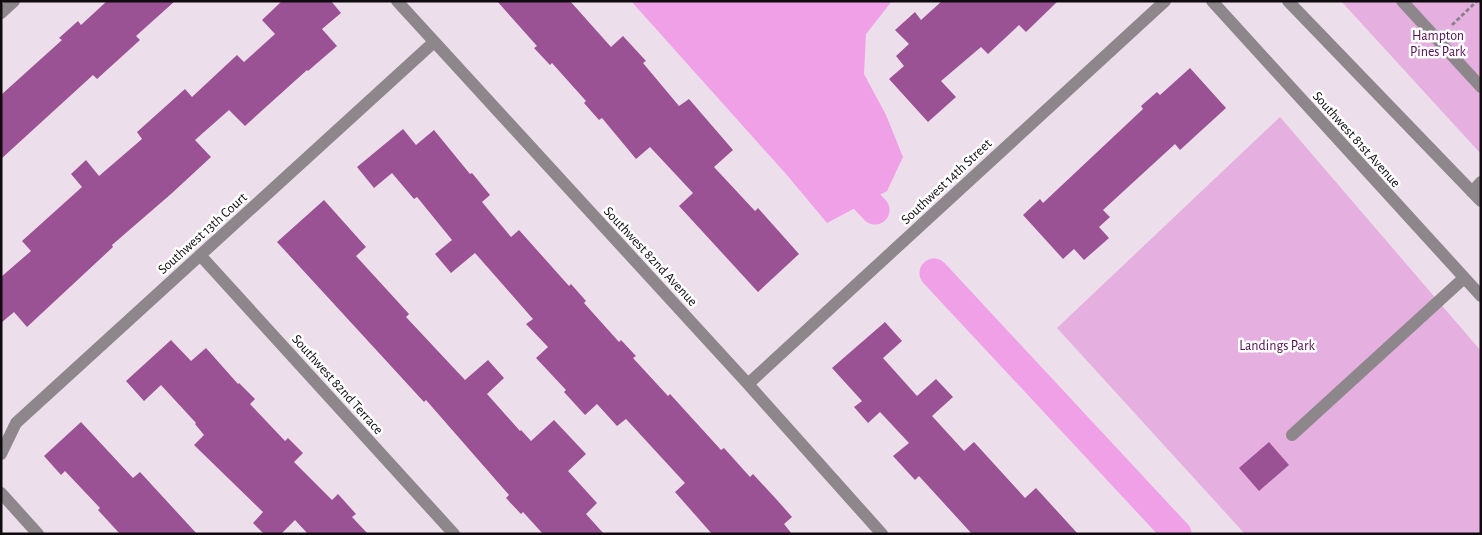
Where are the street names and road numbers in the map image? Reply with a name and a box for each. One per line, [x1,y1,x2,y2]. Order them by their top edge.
street label: Southwest 81st Avenue [1310,89,1403,190]
street label: Southwest 14th Street [899,136,995,227]
street label: Southwest 13th Court [156,190,250,277]
street label: Southwest 82nd Avenue [601,204,700,309]
street label: Southwest 82nd Terrace [289,332,386,437]

